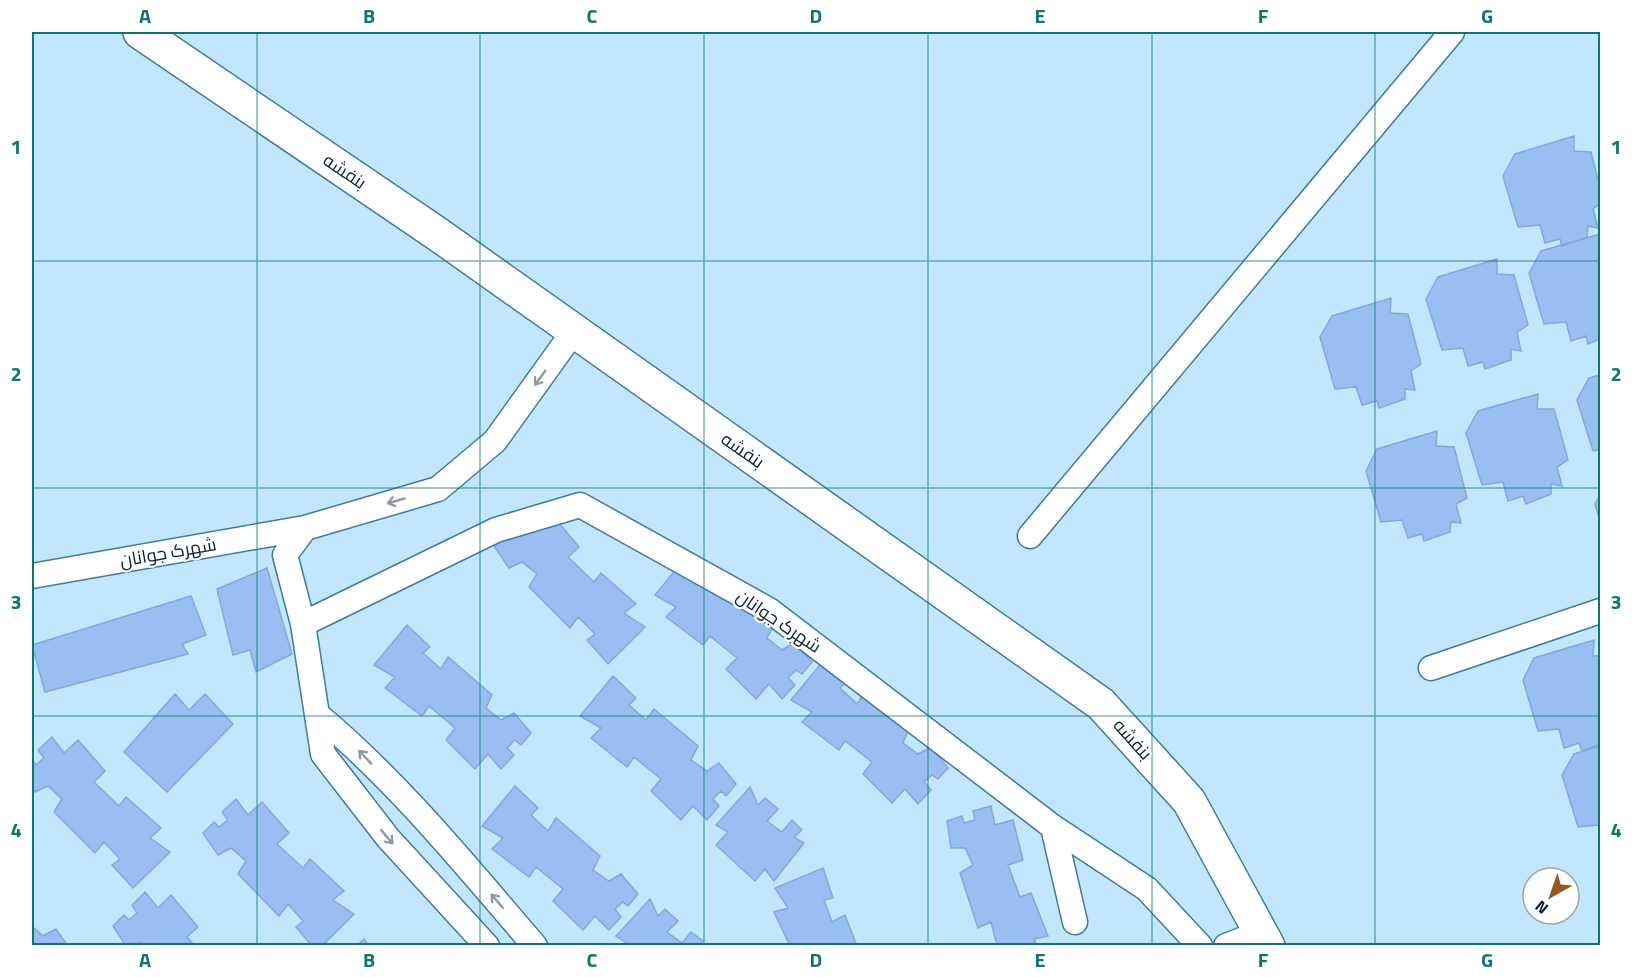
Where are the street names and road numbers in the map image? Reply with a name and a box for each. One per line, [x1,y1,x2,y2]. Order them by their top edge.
street label: بنفشه [318,147,372,195]
street label: بنفشه [716,425,770,475]
street label: شهرک جوانان [118,530,218,574]
street label: شهرک جوانان [731,583,827,659]
street label: بنفشه [1107,712,1159,766]

